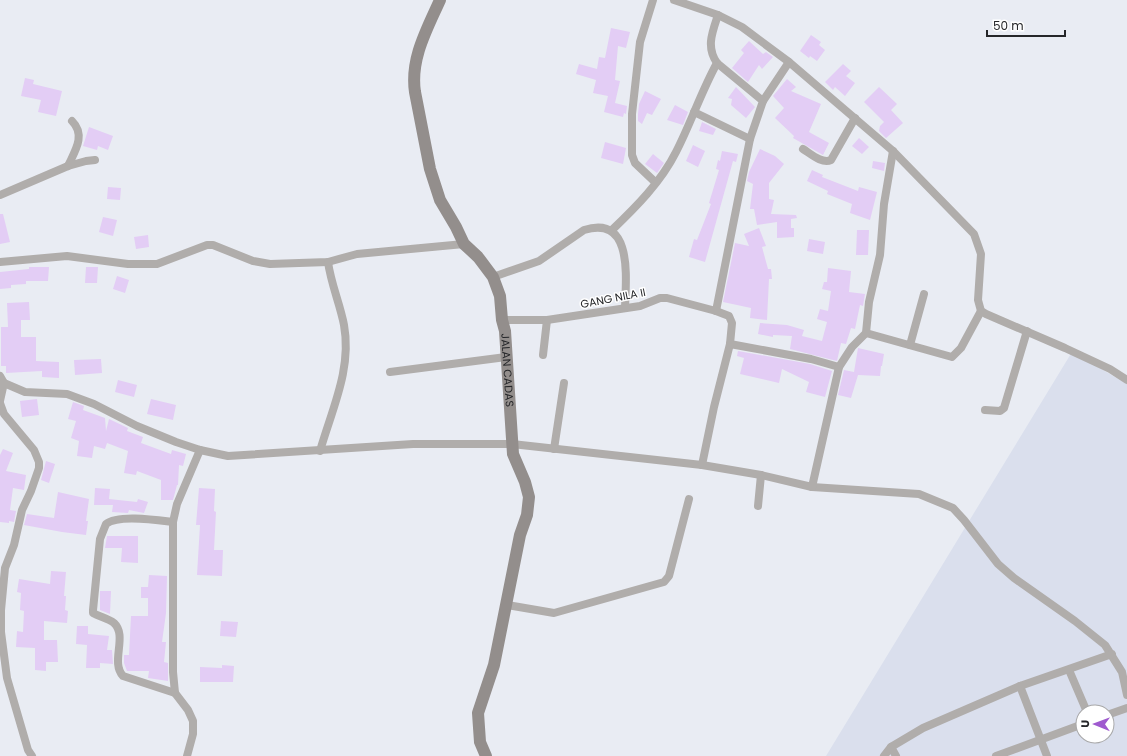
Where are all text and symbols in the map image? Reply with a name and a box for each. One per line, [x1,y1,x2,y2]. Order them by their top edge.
scale bar [987,12,1065,38]
text: 50 m [993,17,1024,34]
street label: GANG NILA II [579,284,647,312]
street label: JALAN CADAS [497,333,518,407]
north arrow [1075,704,1115,744]
text: U [1077,720,1093,728]

